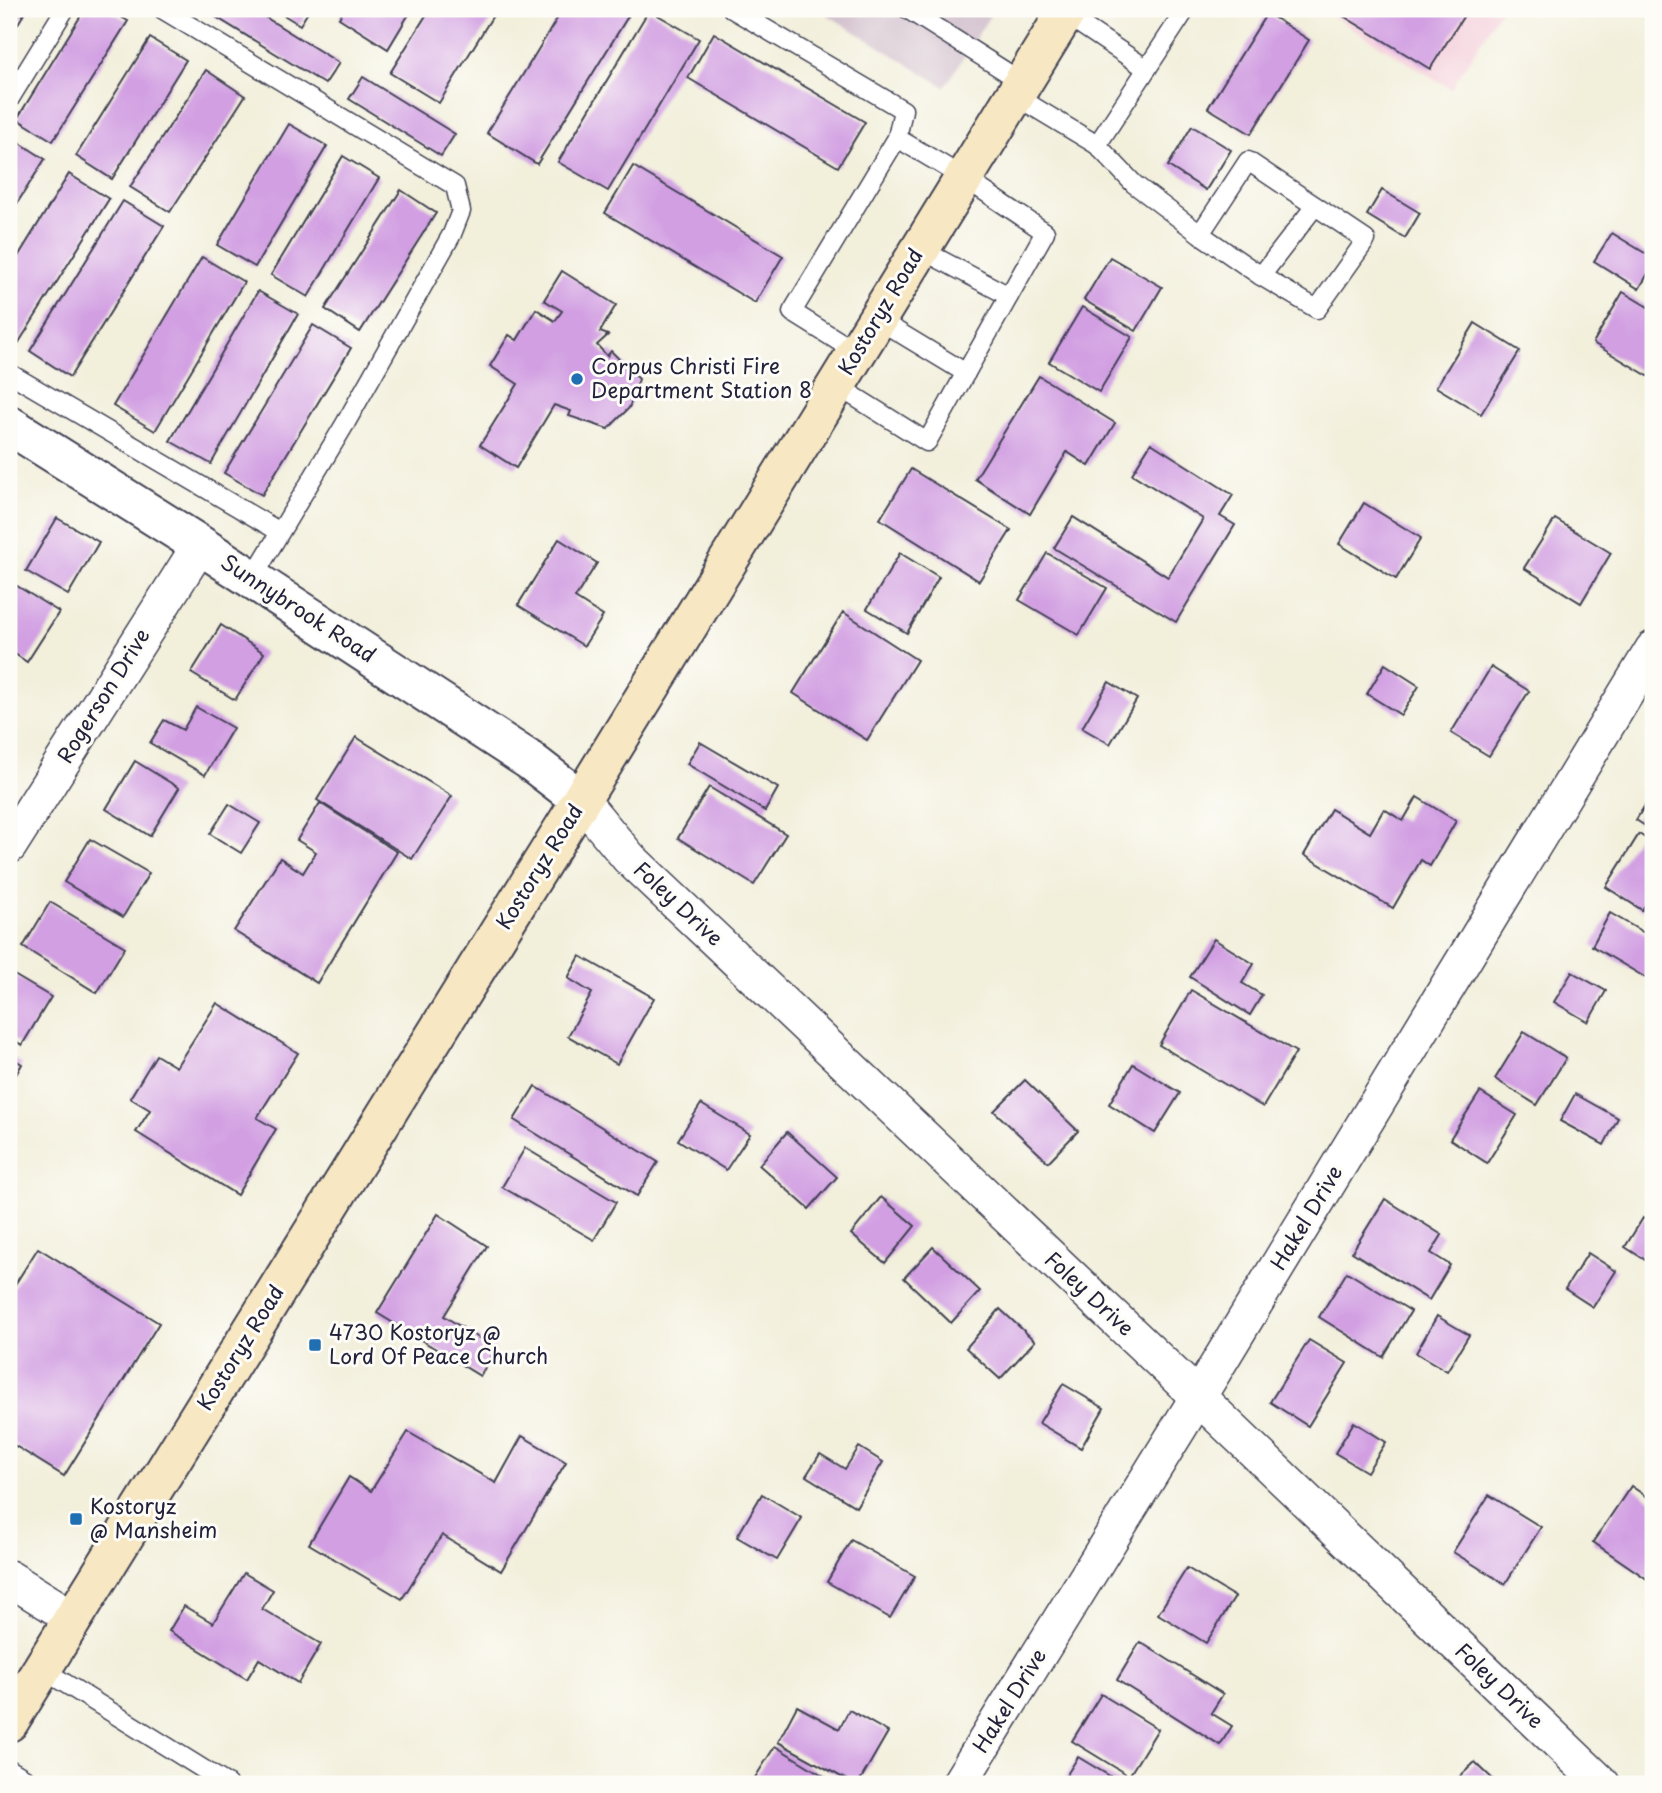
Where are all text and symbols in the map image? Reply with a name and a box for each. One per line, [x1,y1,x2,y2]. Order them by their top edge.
street label: Kostoryz Road [829,241,930,380]
place label: Corpus Christi Fire Department Station 8 [591,349,812,405]
marker: Corpus Christi Fire Department Station 8 [569,371,585,387]
street label: Sunnybrook Road [215,545,383,670]
street label: Rogerson Drive [48,621,157,769]
street label: Kostoryz Road [487,797,590,935]
street label: Foley Drive [627,853,731,952]
street label: Hakel Drive [1261,1158,1349,1276]
street label: Foley Drive [1038,1243,1142,1342]
street label: Kostoryz Road [188,1278,291,1416]
place label: 4730 Kostoryz @ Lord Of Peace Church [329,1315,548,1371]
marker: 4730 Kostoryz @ Lord Of Peace Church [307,1337,323,1353]
place label: Kostoryz @ Mansheim [90,1489,217,1545]
marker: Kostoryz @ Mansheim [68,1511,84,1527]
street label: Foley Drive [1449,1634,1552,1735]
street label: Hakel Drive [964,1641,1053,1758]

